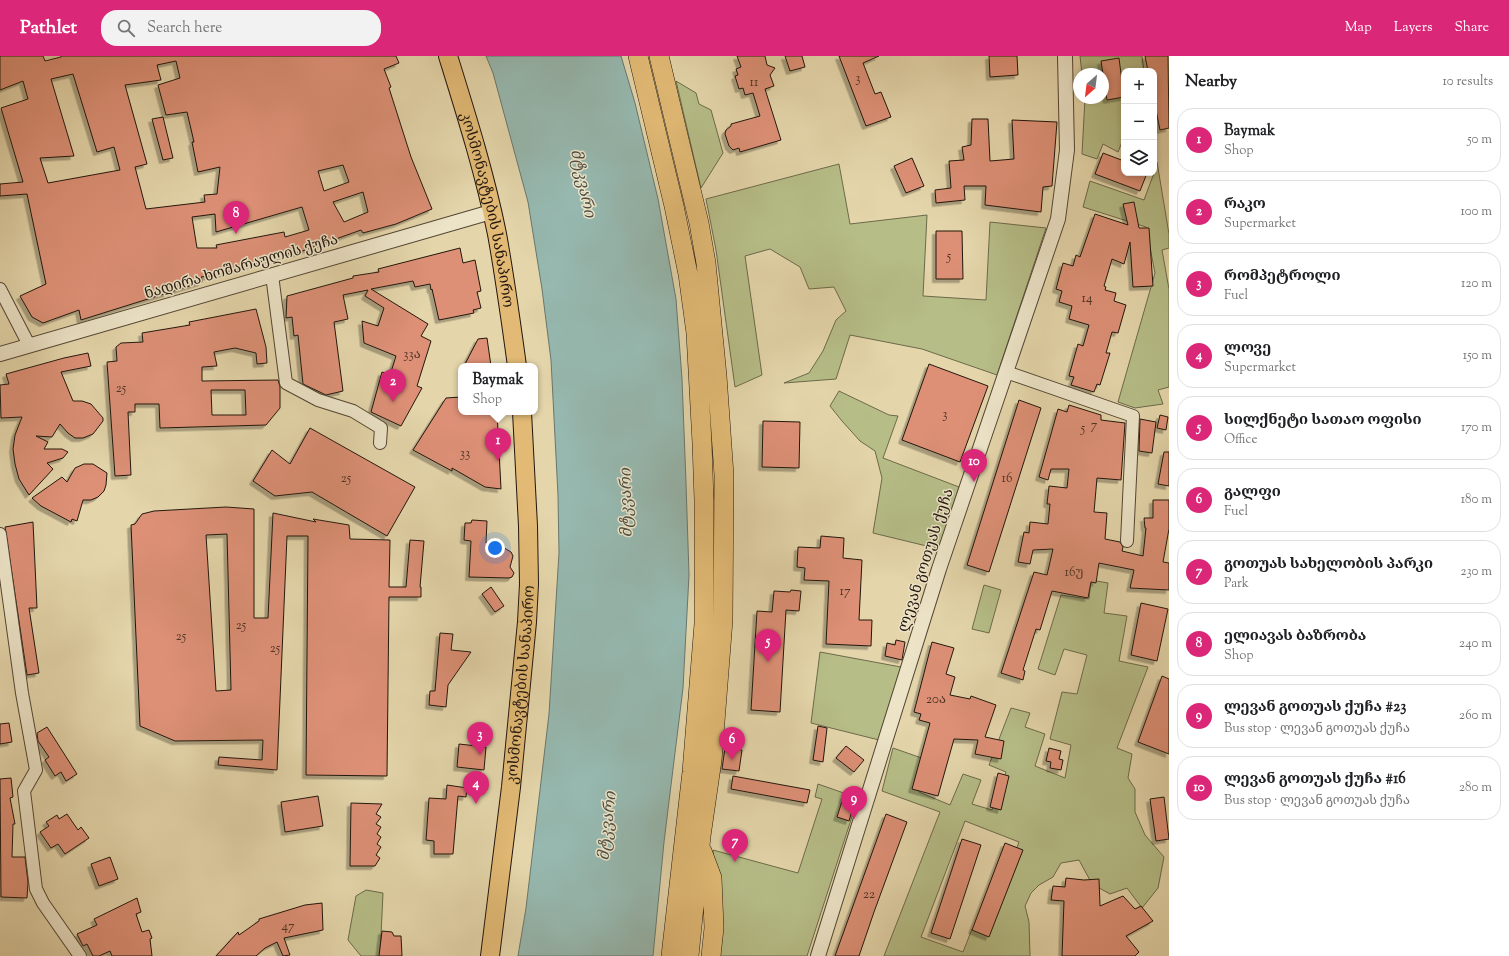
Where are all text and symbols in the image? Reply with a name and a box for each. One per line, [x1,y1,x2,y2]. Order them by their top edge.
search box [101,10,381,46]
text: Pathlet [20,15,77,42]
icon: search [115,17,137,39]
text: Search here [147,18,222,39]
text: Map [1345,18,1372,38]
text: Layers [1394,18,1432,38]
text: Share [1454,18,1489,38]
north arrow [1073,68,1109,104]
map controls [1121,68,1157,176]
button: + [1121,68,1157,104]
house number: 3 [855,70,861,88]
text: Nearby [1185,70,1237,94]
text: 10 results [1442,73,1493,91]
house number: 11 [750,74,759,92]
button: − [1121,104,1157,140]
street label: კოსმონავტების სანაპირო [454,110,518,309]
text: Baymak [1224,121,1275,142]
text: 1 [1197,131,1201,149]
text: 50 m [1467,131,1492,149]
button: layers [1121,140,1157,176]
text: Shop [1224,142,1253,160]
water label: მტკვარი [563,147,600,221]
text: რაკო [1224,194,1266,215]
pin: 8 [223,201,249,234]
text: 2 [1196,203,1202,221]
text: 100 m [1460,203,1492,221]
text: Supermarket [1224,215,1296,233]
street label: ნადირა ხოშარაულის ქუჩა [142,230,341,305]
house number: 5 [946,248,952,266]
text: რომპეტროლი [1224,266,1340,287]
text: 3 [1196,275,1202,293]
text: 120 m [1461,275,1492,293]
text: Fuel [1224,287,1248,305]
house number: 14 [1082,290,1093,308]
text: ლოვე [1224,338,1271,359]
house number: 33ა [403,346,421,364]
text: 4 [1196,347,1202,365]
text: 150 m [1463,347,1492,365]
text: Supermarket [1224,359,1296,377]
popup [458,363,538,415]
pin: 2 [380,369,406,402]
text: Baymak [472,370,524,391]
house number: 25 [116,380,127,398]
text: Shop [472,391,502,409]
house number: 3 [942,406,948,424]
text: სილქნეტი სათაო ოფისი [1224,410,1421,431]
house number: 7 [1091,417,1098,435]
text: 5 [1197,419,1201,437]
text: 170 m [1461,419,1492,437]
house number: 5 [1080,420,1086,438]
pin: 1 [485,428,511,461]
text: Office [1224,431,1257,449]
house number: 33 [460,445,470,463]
pin: 10 [961,449,987,482]
water label: მტკვარი [615,467,640,538]
house number: 25 [341,470,352,488]
house number: 16 [1002,470,1012,488]
text: გალფი [1224,482,1281,503]
street label: ლევან გოთუას ქუჩა [893,486,960,635]
text: 6 [1196,491,1202,509]
text: 180 m [1461,491,1492,509]
text: Fuel [1224,503,1248,521]
your location [485,538,505,558]
text: გოთუას სახელობის პარკი [1224,554,1433,575]
text: 7 [1196,563,1202,581]
text: 230 m [1460,563,1492,581]
house number: 16უ [1065,564,1083,582]
text: Park [1224,575,1249,593]
house number: 17 [840,583,851,601]
street label: კოსმონავტების სანაპირო [502,585,541,785]
house number: 25 [236,617,247,635]
text: ელიავას ბაზრობა [1224,626,1366,647]
house number: 25 [176,628,187,646]
pin: 5 [755,629,781,662]
text: 8 [1196,635,1202,653]
text: 240 m [1459,635,1492,653]
house number: 25 [270,640,281,658]
text: Shop [1224,647,1253,665]
house number: 20ა [926,691,946,709]
text: ლევან გოთუას ქუჩა #23 [1224,697,1406,718]
text: 9 [1196,707,1202,725]
text: 260 m [1459,707,1492,725]
text: Bus stop · ლევან გოთუას ქუჩა [1224,720,1410,738]
pin: 3 [467,722,493,755]
pin: 6 [719,727,745,760]
text: ლევან გოთუას ქუჩა #16 [1224,769,1406,790]
pin: 4 [463,771,489,804]
text: 10 [1193,779,1205,797]
text: 280 m [1459,779,1492,797]
pin: 9 [841,786,867,819]
water label: მტკვარი [593,790,624,862]
text: Bus stop · ლევან გოთუას ქუჩა [1224,792,1410,810]
pin: 7 [722,829,748,862]
house number: 22 [863,886,875,904]
house number: 47 [281,918,295,936]

